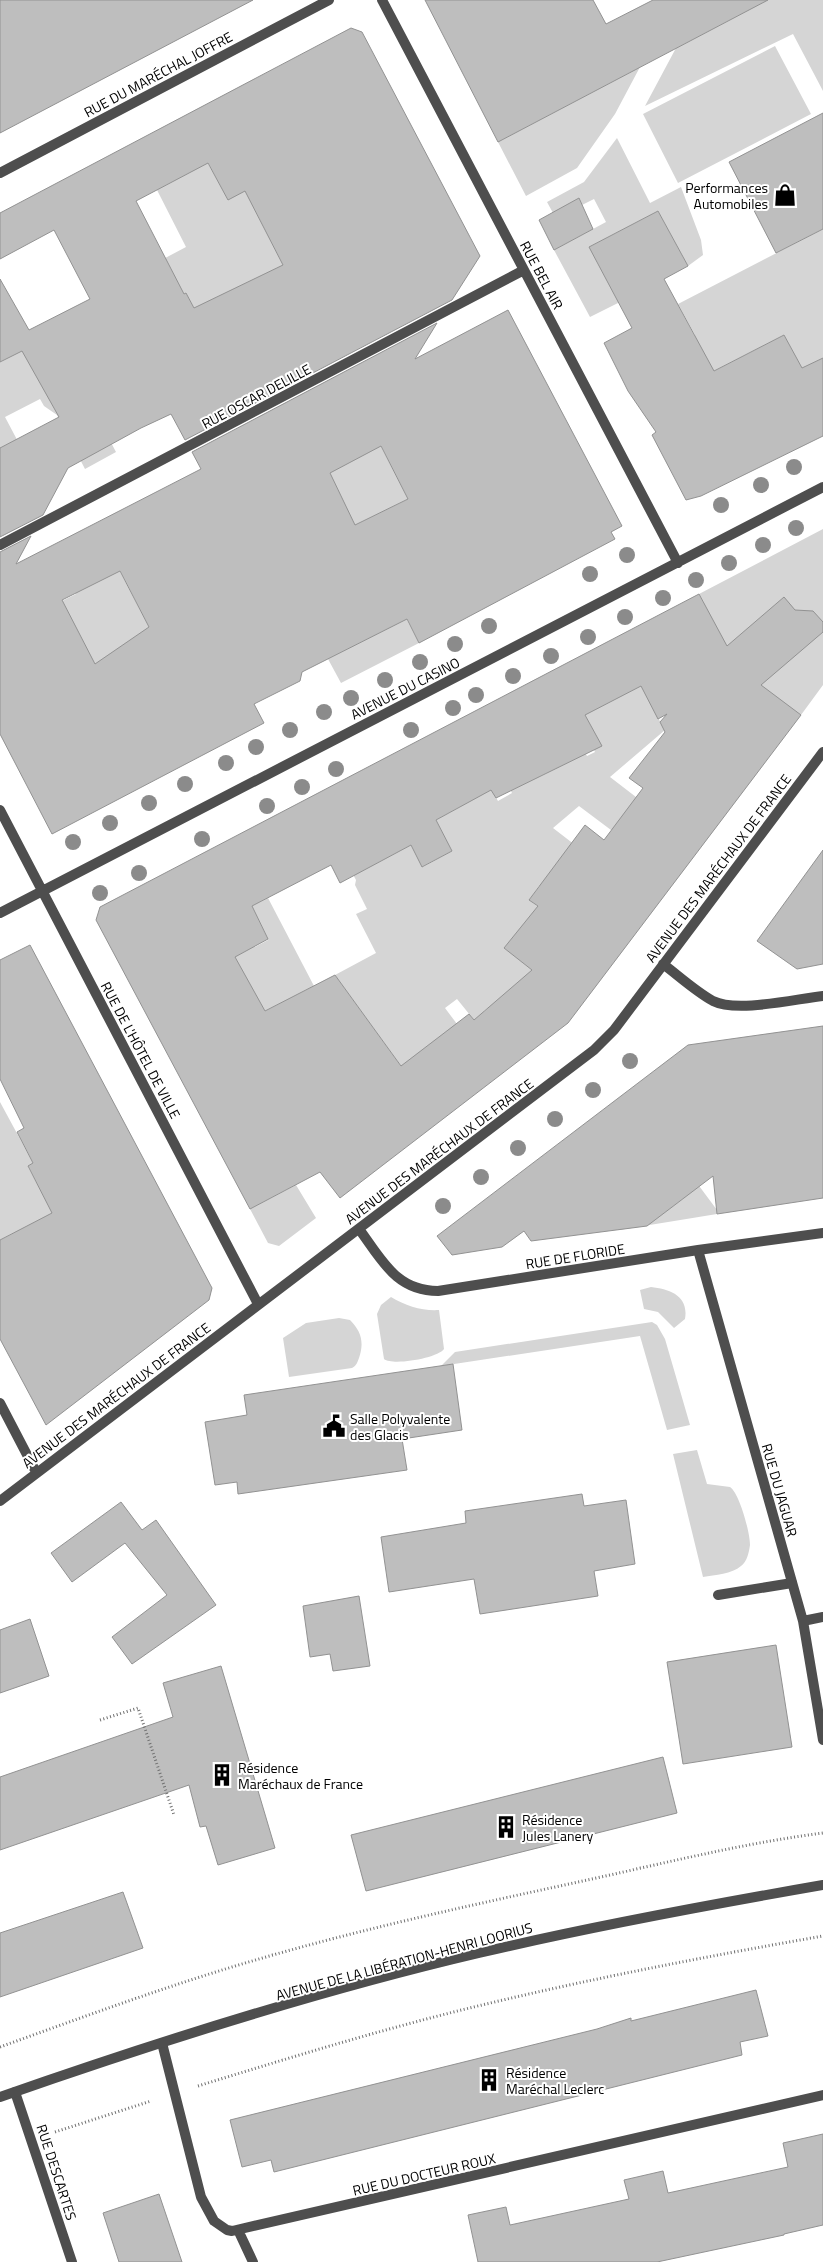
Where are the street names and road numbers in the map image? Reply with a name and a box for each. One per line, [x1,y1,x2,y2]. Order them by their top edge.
street label: RUE DU MARÉCHAL JOFFRE [80,26,236,122]
street label: RUE BEL AIR [515,237,569,313]
street label: RUE OSCAR DELILLE [198,358,315,434]
street label: AVENUE DU CASINO [347,651,463,725]
street label: AVENUE DES MARÉCHAUX DE FRANCE [640,769,796,967]
street label: RUE DE L'HÔTEL DE VILLE [96,978,186,1123]
street label: AVENUE DES MARÉCHAUX DE FRANCE [340,1073,538,1229]
street label: RUE DE FLORIDE [524,1238,626,1274]
street label: AVENUE DES MARÉCHAUX DE FRANCE [17,1317,215,1473]
street label: RUE DU JAGUAR [757,1441,803,1539]
street label: AVENUE DE LA LIBÉRATION-HENRI LOORIUS [273,1917,535,2005]
street label: RUE DESCARTES [32,2121,82,2223]
street label: RUE DU DOCTEUR ROUX [351,2147,498,2201]

